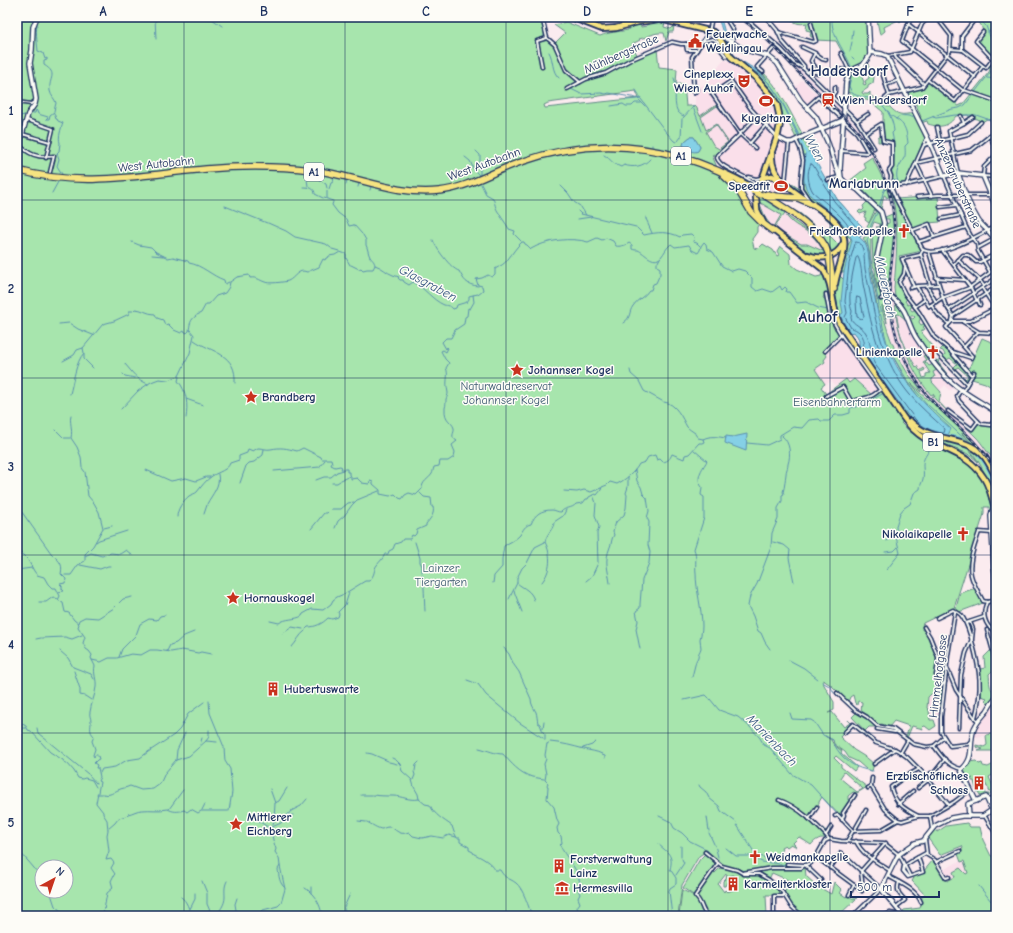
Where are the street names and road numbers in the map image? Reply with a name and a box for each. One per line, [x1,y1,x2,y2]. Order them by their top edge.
street label: Mühlbergstraße [582,31,660,77]
street label: Anzengruberstraße [932,136,984,230]
street label: West Autobahn [446,144,522,184]
road number: A1 [671,147,691,165]
street label: West Autobahn [117,153,195,175]
road number: A1 [304,163,324,181]
road number: B1 [923,433,943,451]
street label: Himmelhofgasse [926,633,950,719]

